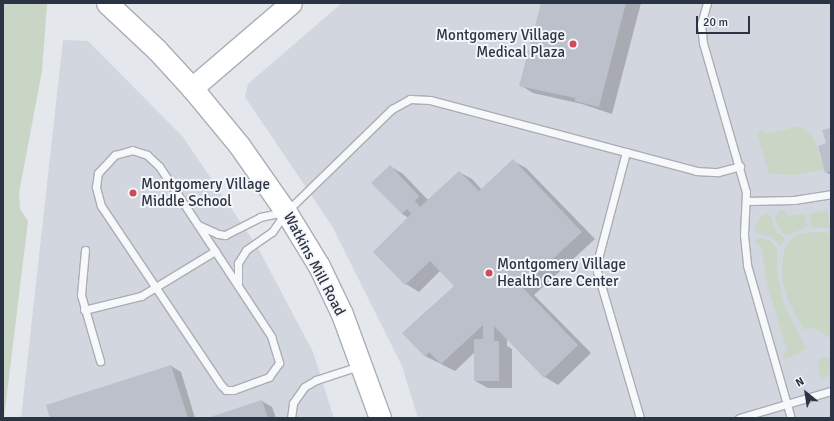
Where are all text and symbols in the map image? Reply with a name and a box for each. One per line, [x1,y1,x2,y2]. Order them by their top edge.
scale bar [698,8,752,34]
text: 20 m [703,15,728,30]
place label: Montgomery Village Medical Plaza [436,26,565,61]
marker: Montgomery Village Medical Plaza [568,39,578,49]
place label: Montgomery Village Middle School [141,175,270,210]
marker: Montgomery Village Middle School [128,188,138,198]
street label: Watkins Mill Road [279,209,349,319]
place label: Montgomery Village Health Care Center [497,255,626,290]
marker: Montgomery Village Health Care Center [484,268,494,278]
north arrow [786,373,826,413]
text: N [793,375,806,390]

